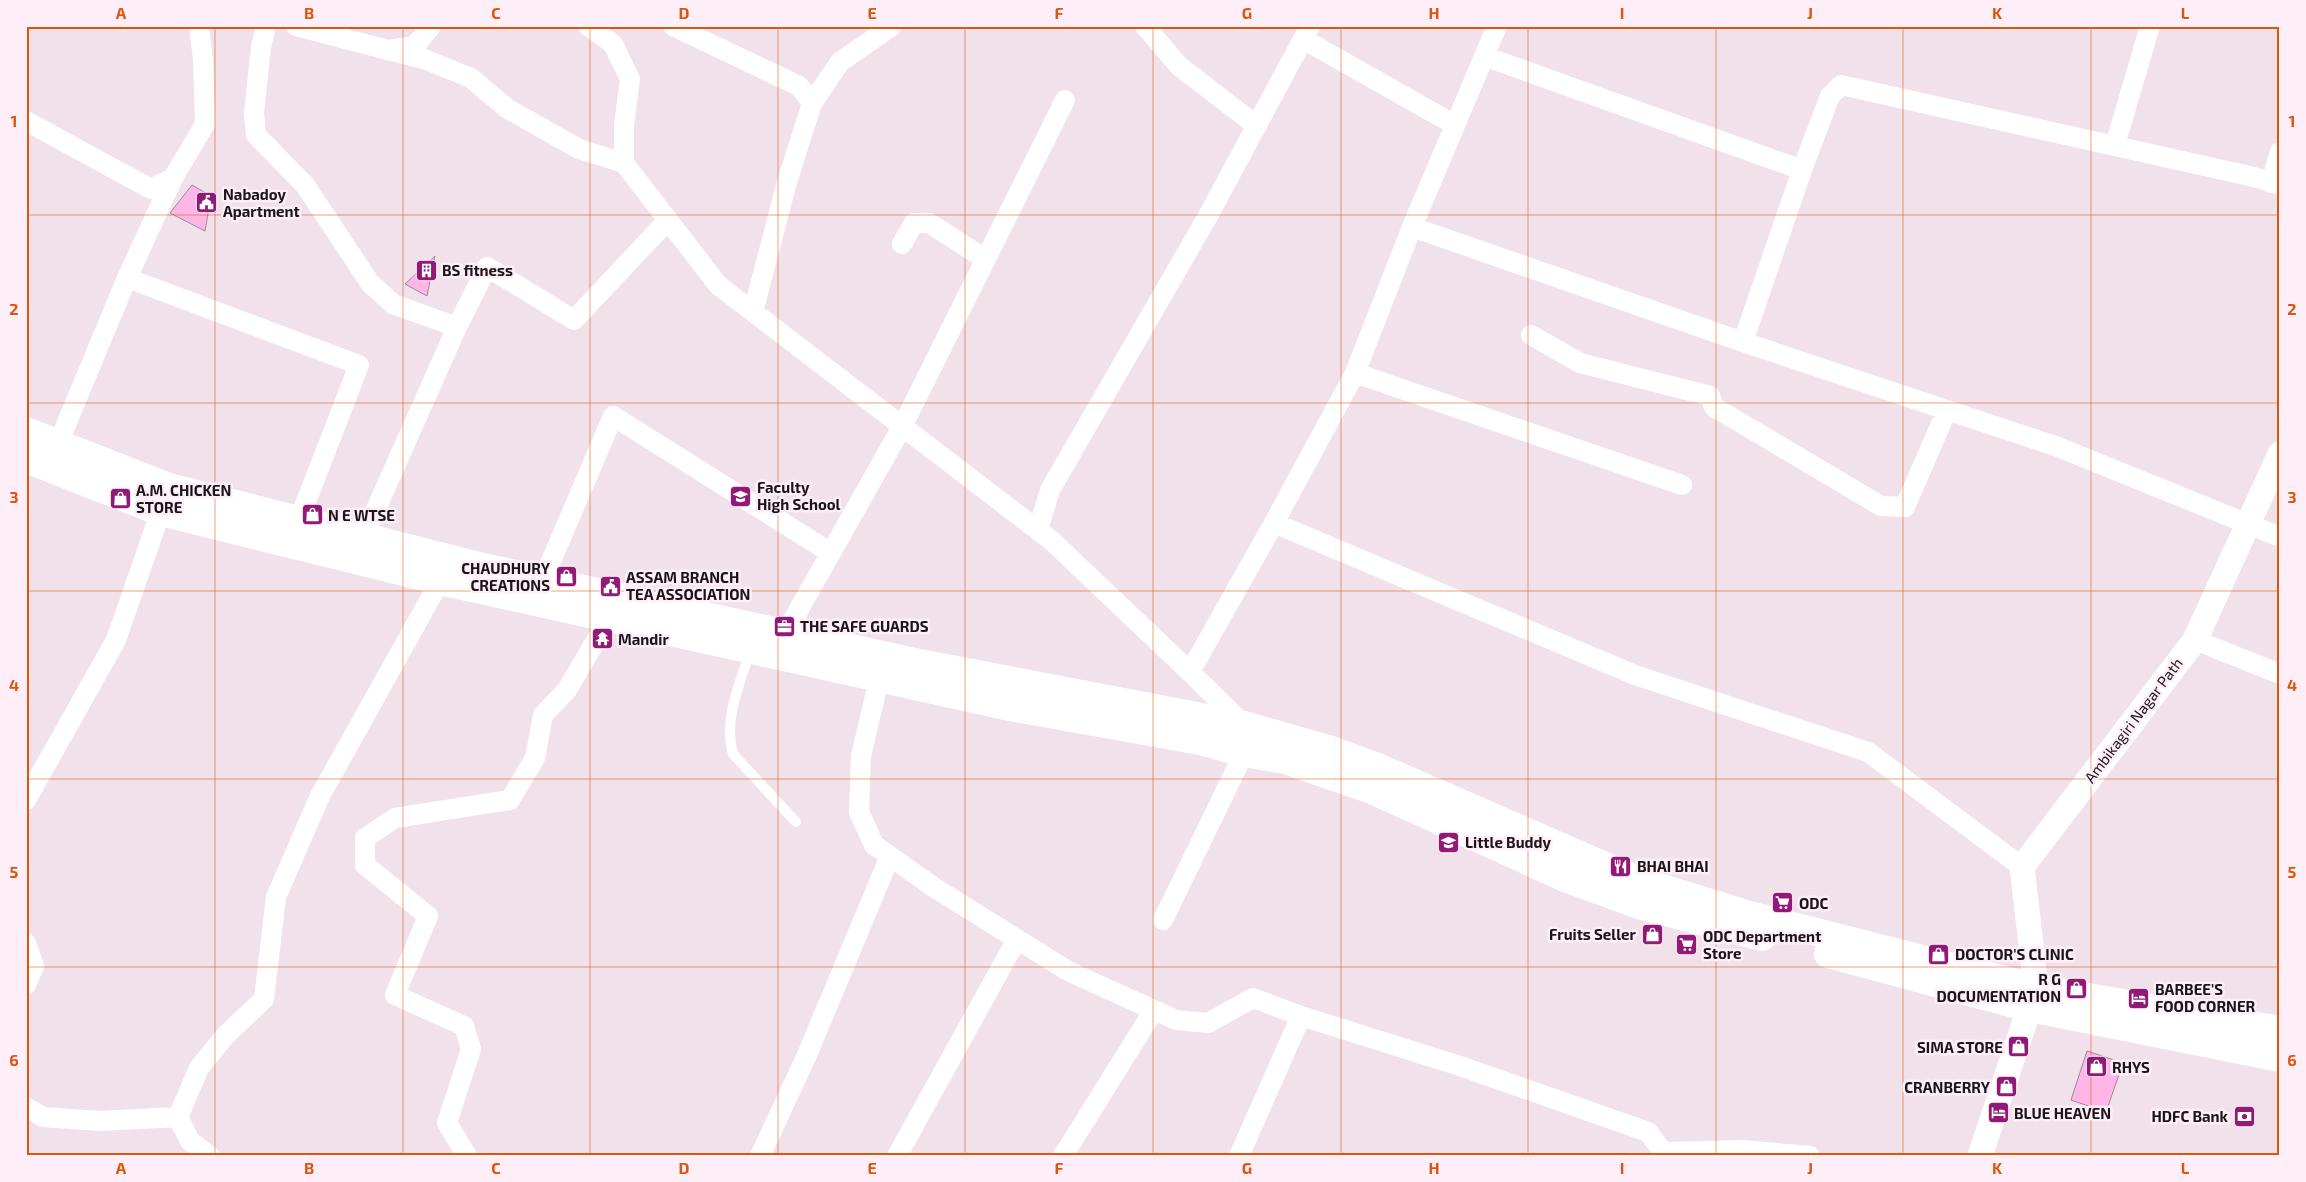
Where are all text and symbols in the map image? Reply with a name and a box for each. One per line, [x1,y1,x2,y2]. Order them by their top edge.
text: A [116,3,127,22]
text: B [304,3,314,22]
text: C [491,3,501,22]
text: D [679,3,690,22]
text: E [867,3,877,22]
text: F [1055,3,1064,22]
text: G [1242,3,1252,22]
text: H [1428,3,1440,22]
text: I [1620,3,1624,22]
text: J [1807,3,1813,22]
text: K [1992,3,2003,22]
text: L [2181,3,2190,22]
text: 1 [11,111,17,130]
text: 1 [2289,111,2295,130]
place label: Nabadoy Apartment [223,185,300,220]
public building icon: Nabadoy Apartment [195,191,219,215]
building icon: BS fitness [414,258,438,282]
place label: BS fitness [442,261,513,279]
text: 2 [9,299,19,318]
text: 2 [2287,299,2297,318]
place label: Faculty High School [757,478,841,513]
place label: A.M. CHICKEN STORE [136,481,231,516]
school or university icon: Faculty High School [729,484,753,508]
text: 3 [9,487,19,506]
shop icon: A.M. CHICKEN STORE [108,487,132,511]
text: 3 [2287,487,2297,506]
shop icon: N E WTSE [300,503,324,527]
place label: N E WTSE [328,506,395,524]
place label: CHAUDHURY CREATIONS [461,559,551,594]
shop icon: CHAUDHURY CREATIONS [554,565,578,589]
place label: ASSAM BRANCH TEA ASSOCIATION [626,568,750,603]
public building icon: ASSAM BRANCH TEA ASSOCIATION [598,574,622,598]
office icon: THE SAFE GUARDS [772,614,796,638]
place label: THE SAFE GUARDS [800,617,929,635]
temple icon: Mandir [590,627,614,651]
place label: Mandir [618,630,669,648]
street label: Ambikagiri Nagar Path [2080,654,2186,786]
text: 4 [9,675,19,694]
text: 4 [2287,675,2297,694]
school or university icon: Little Buddy [1437,830,1461,854]
place label: Little Buddy [1465,833,1552,852]
restaurant icon: BHAI BHAI [1609,854,1633,878]
place label: BHAI BHAI [1637,857,1709,875]
text: 5 [10,862,19,881]
text: 5 [2288,862,2297,881]
supermarket icon: ODC [1771,891,1795,915]
place label: ODC [1799,894,1829,912]
shop icon: Fruits Seller [1640,922,1664,946]
place label: Fruits Seller [1549,925,1637,943]
place label: ODC Department Store [1703,927,1821,962]
supermarket icon: ODC Department Store [1675,933,1699,957]
shop icon: DOCTOR'S CLINIC [1927,942,1951,966]
place label: DOCTOR'S CLINIC [1955,945,2074,963]
place label: R G DOCUMENTATION [1936,970,2061,1005]
shop icon: R G DOCUMENTATION [2065,976,2089,1000]
place label: BARBEE'S FOOD CORNER [2155,980,2256,1015]
hotel icon: BARBEE'S FOOD CORNER [2127,986,2151,1010]
shop icon: SIMA STORE [2007,1035,2031,1059]
place label: SIMA STORE [1917,1038,2003,1056]
text: 6 [9,1050,19,1069]
text: 6 [2287,1050,2297,1069]
shop icon: RHYS [2084,1055,2108,1079]
place label: RHYS [2112,1058,2150,1076]
shop icon: CRANBERRY [1994,1075,2018,1099]
place label: CRANBERRY [1904,1078,1991,1096]
hotel icon: BLUE HEAVEN [1986,1101,2010,1125]
place label: BLUE HEAVEN [2014,1104,2111,1122]
bank icon: HDFC Bank [2232,1104,2256,1128]
place label: HDFC Bank [2151,1107,2229,1125]
text: A [116,1158,127,1177]
text: B [304,1158,314,1177]
text: C [491,1158,501,1177]
text: D [679,1158,690,1177]
text: E [867,1158,877,1177]
text: F [1055,1158,1064,1177]
text: G [1242,1158,1252,1177]
text: H [1428,1158,1440,1177]
text: I [1620,1158,1624,1177]
text: J [1807,1158,1813,1177]
text: K [1992,1158,2003,1177]
text: L [2181,1158,2190,1177]

